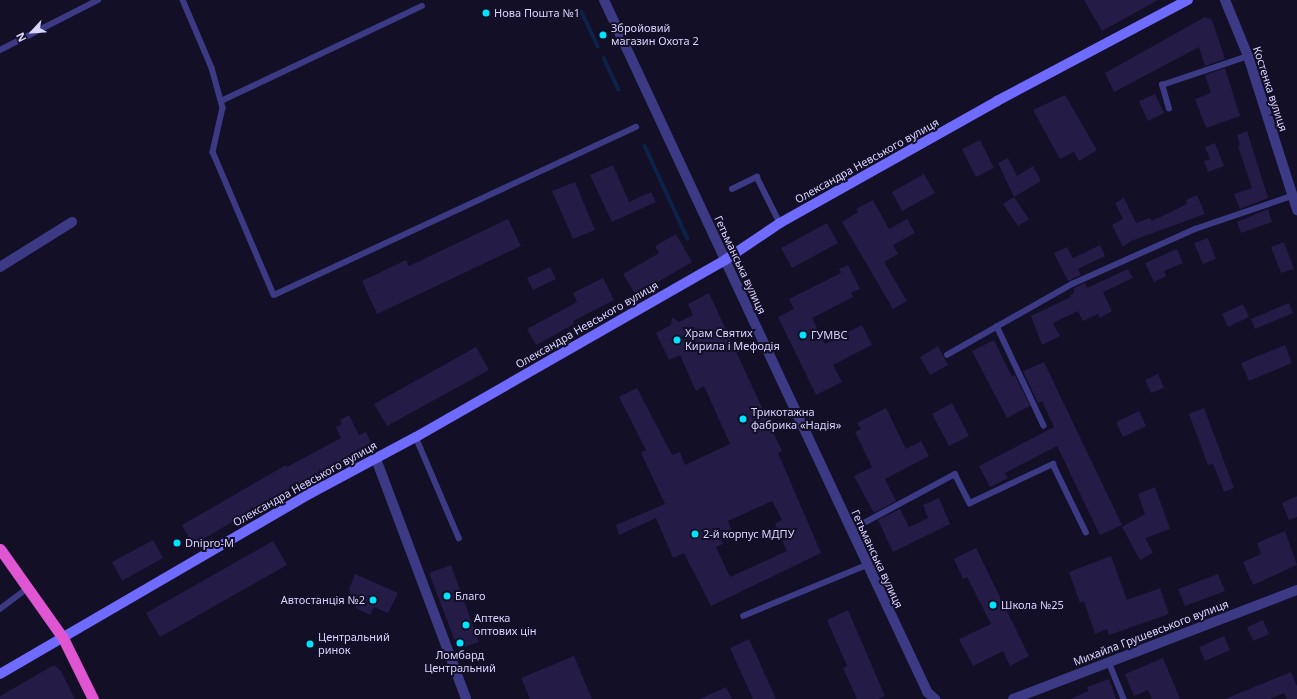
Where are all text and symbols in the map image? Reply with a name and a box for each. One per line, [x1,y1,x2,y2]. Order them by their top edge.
place label: Нова Пошта №1 [494,6,580,20]
marker: Нова Пошта №1 [481,8,491,18]
north arrow [12,12,52,52]
place label: Збройовий магазин Охота 2 [611,22,699,48]
text: N [12,30,29,45]
marker: Збройовий магазин Охота 2 [598,30,608,40]
street label: Костенка вулиця [1250,45,1290,133]
street label: Олександра Невського вулиця [793,116,941,206]
street label: Гетьманська вулиця [711,214,769,316]
street label: Олександра Невського вулиця [513,279,661,371]
place label: Храм Святих Кирила і Мефодія [685,327,780,353]
place label: ГУМВС [811,328,848,342]
marker: ГУМВС [798,330,808,340]
marker: Храм Святих Кирила і Мефодія [672,335,682,345]
place label: Трикотажна фабрика «Надія» [751,406,841,432]
marker: Трикотажна фабрика «Надія» [738,414,748,424]
street label: Олександра Невського вулиця [231,439,379,529]
street label: Гетьманська вулиця [848,508,906,610]
place label: 2-й корпус МДПУ [703,527,794,541]
marker: 2-й корпус МДПУ [690,529,700,539]
place label: Dnipro-M [185,536,234,550]
marker: Dnipro-M [172,538,182,548]
place label: Благо [455,589,486,603]
marker: Благо [442,591,452,601]
place label: Автостанція №2 [281,593,365,607]
marker: Автостанція №2 [368,595,378,605]
street label: Михайла Грушевського вулиця [1072,597,1230,669]
place label: Школа №25 [1001,598,1064,612]
marker: Школа №25 [988,600,998,610]
place label: Аптека оптових цін [474,612,537,638]
marker: Аптека оптових цін [461,620,471,630]
place label: Центральний ринок [318,631,390,657]
marker: Ломбард Центральний [455,638,465,648]
marker: Центральний ринок [305,639,315,649]
place label: Ломбард Центральний [424,649,496,675]

